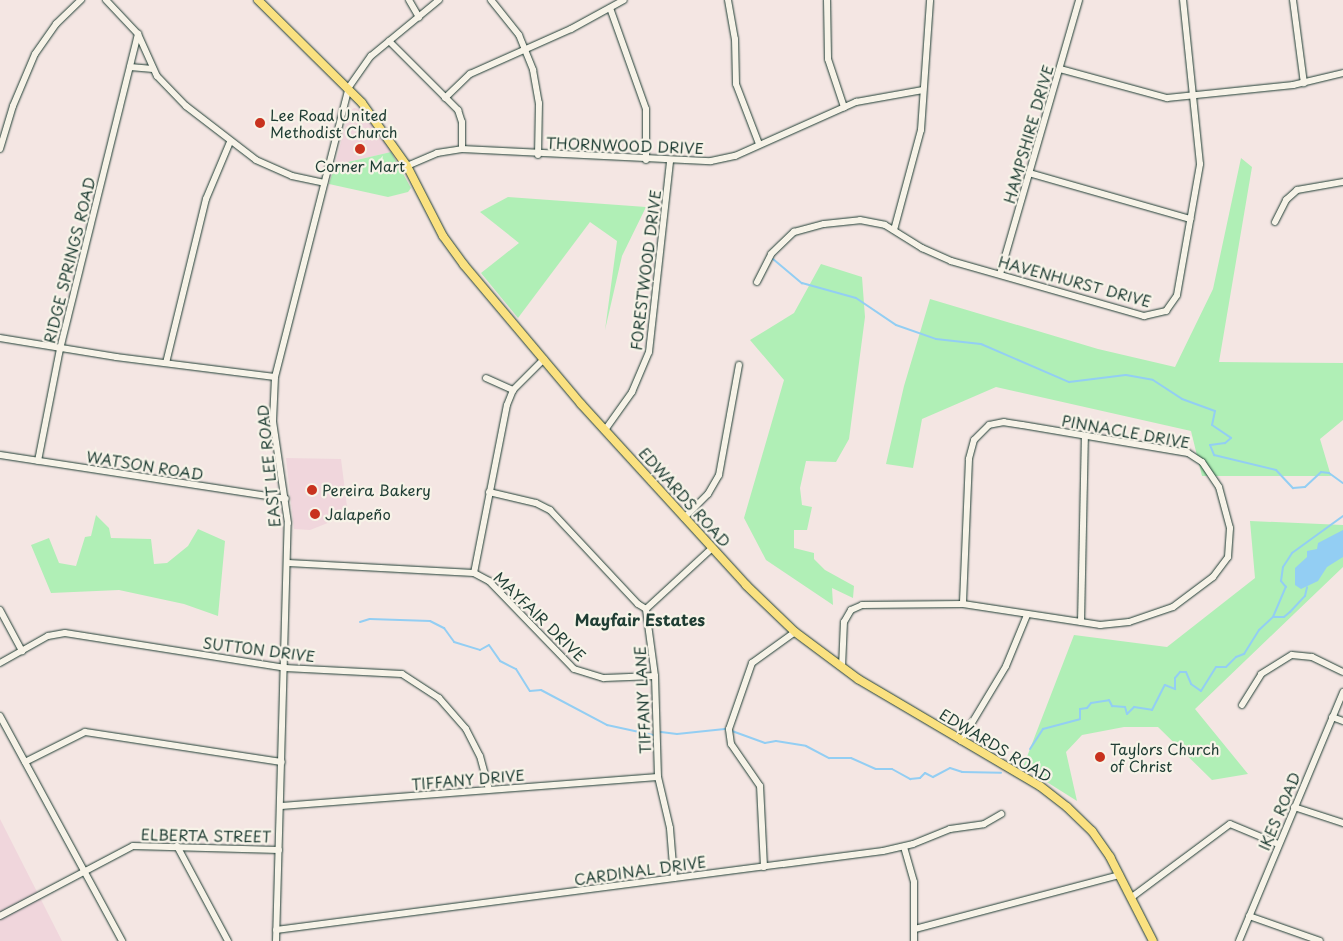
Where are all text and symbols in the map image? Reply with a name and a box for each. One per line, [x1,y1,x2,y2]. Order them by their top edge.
street label: HAMPSHIRE DRIVE [1000,63,1056,205]
place label: Lee Road United Methodist Church [270,105,398,140]
marker: Lee Road United Methodist Church [254,117,266,129]
street label: THORNWOOD DRIVE [546,133,704,157]
marker: Corner Mart [354,143,366,155]
place label: Corner Mart [314,157,406,175]
street label: RIDGE SPRINGS ROAD [39,174,99,346]
street label: FORESTWOOD DRIVE [626,189,664,351]
street label: HAVENHURST DRIVE [996,252,1154,310]
street label: EAST LEE ROAD [253,404,283,528]
street label: PINNACLE DRIVE [1060,411,1192,451]
street label: EDWARDS ROAD [635,443,735,551]
street label: WATSON ROAD [85,447,205,483]
place label: Pereira Bakery [322,481,430,499]
marker: Pereira Bakery [306,484,318,496]
place label: Jalapeño [325,505,391,523]
marker: Jalapeño [309,508,321,520]
street label: MAYFAIR DRIVE [491,568,589,664]
district label: Mayfair Estates [575,609,705,629]
street label: SUTTON DRIVE [201,633,317,665]
street label: TIFFANY LANE [630,645,654,755]
street label: EDWARDS ROAD [936,704,1056,786]
place label: Taylors Church of Christ [1110,739,1219,774]
marker: Taylors Church of Christ [1094,751,1106,763]
street label: TIFFANY DRIVE [410,765,526,793]
street label: IKES ROAD [1254,769,1304,853]
street label: ELBERTA STREET [140,825,272,845]
street label: CARDINAL DRIVE [574,852,706,888]

